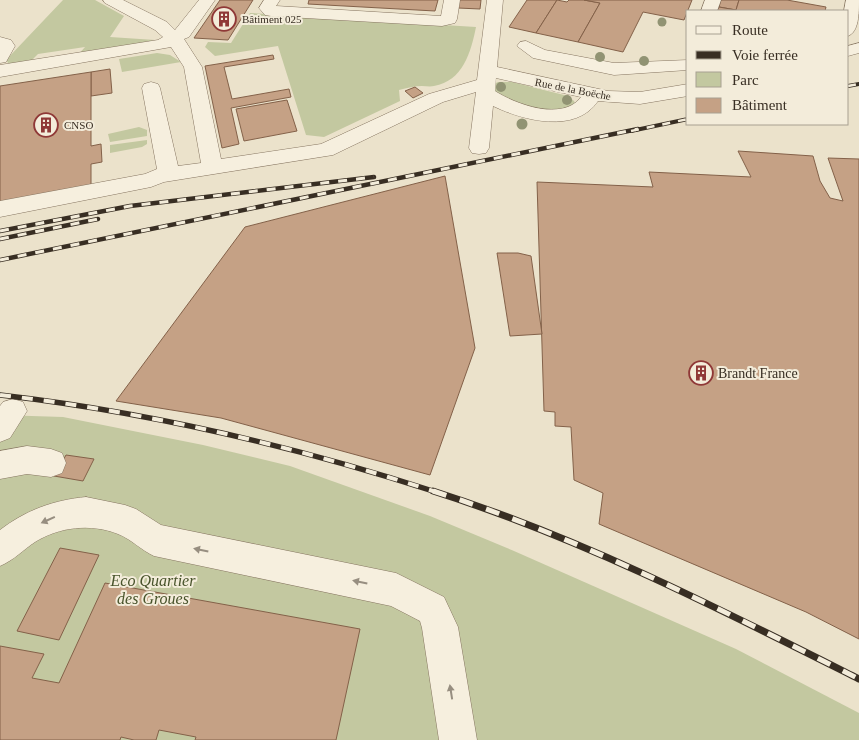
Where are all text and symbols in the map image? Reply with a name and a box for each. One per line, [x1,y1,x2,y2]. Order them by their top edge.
building icon: Bâtiment 025 [211,6,237,32]
legend [686,10,849,125]
place label: Bâtiment 025 [242,13,302,25]
text: Route [732,22,768,38]
text: Voie ferrée [732,47,798,63]
text: Parc [732,72,759,88]
street label: Rue de la Boëche [534,76,612,102]
text: Bâtiment [732,97,788,113]
building icon: CNSO [33,112,59,138]
place label: CNSO [64,119,93,131]
building icon: Brandt France [688,360,714,386]
place label: Brandt France [718,366,798,381]
one-way arrow [41,517,55,525]
one-way arrow [193,545,209,553]
park label: Eco Quartier des Groues [110,572,196,607]
one-way arrow [353,578,368,586]
one-way arrow [446,684,454,700]

